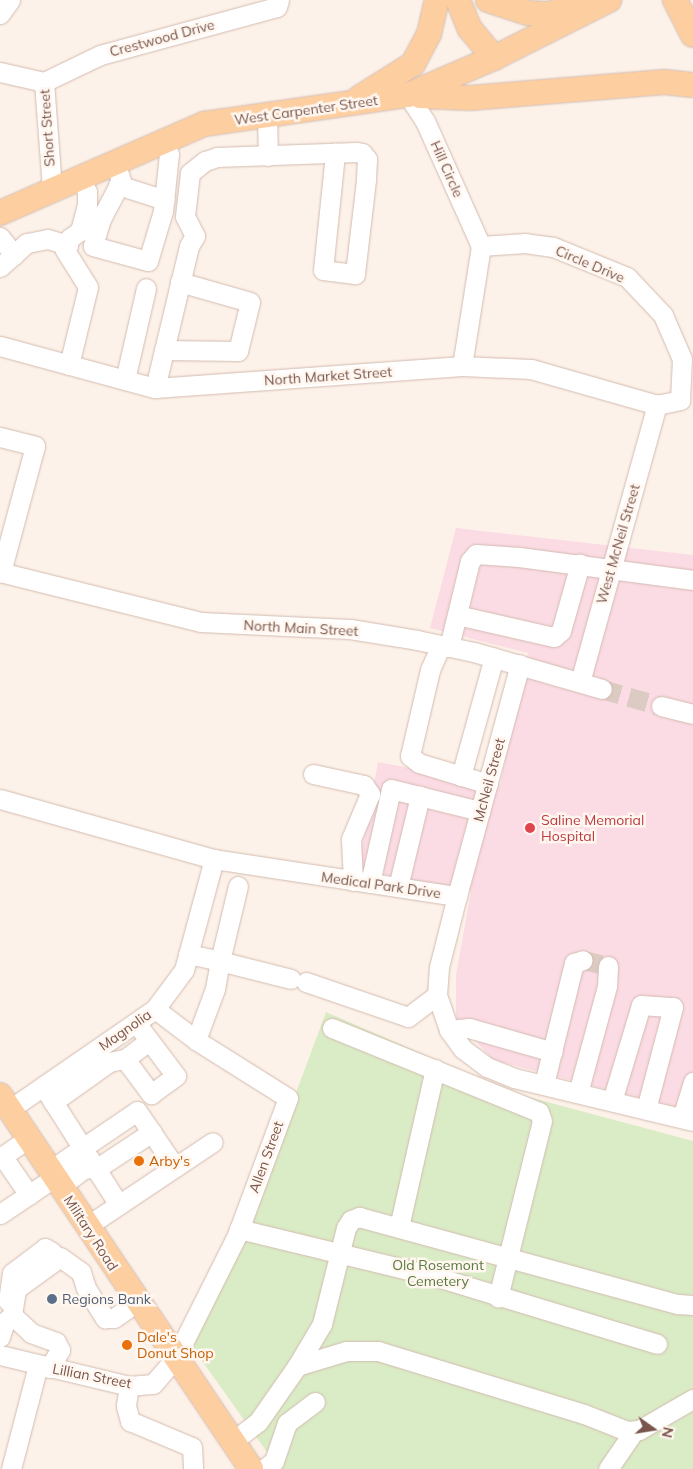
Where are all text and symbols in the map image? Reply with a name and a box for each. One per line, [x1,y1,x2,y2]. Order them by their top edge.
street label: Crestwood Drive [108,16,216,60]
street label: Short Street [36,89,58,167]
street label: West Carpenter Street [233,92,379,128]
street label: Hill Circle [427,138,467,200]
street label: Circle Drive [553,242,627,286]
street label: North Market Street [264,363,392,389]
street label: West McNeil Street [593,482,643,606]
street label: North Main Street [243,617,359,639]
street label: McNeil Street [470,736,508,824]
place label: Saline Memorial Hospital [541,812,644,844]
marker: Saline Memorial Hospital [523,821,537,835]
street label: Medical Park Drive [320,868,442,902]
street label: Magnolia [96,1006,154,1054]
street label: Allen Street [245,1119,287,1195]
place label: Arby's [149,1153,190,1169]
marker: Arby's [133,1155,145,1167]
street label: Military Road [60,1192,122,1274]
park label: Old Rosemont Cemetery [392,1257,484,1290]
place label: Regions Bank [62,1291,151,1307]
marker: Regions Bank [46,1293,58,1305]
place label: Dale's Donut Shop [137,1329,214,1361]
marker: Dale's Donut Shop [121,1339,133,1351]
street label: Lillian Street [51,1360,133,1392]
north arrow [628,1404,678,1454]
text: N [658,1425,678,1440]

